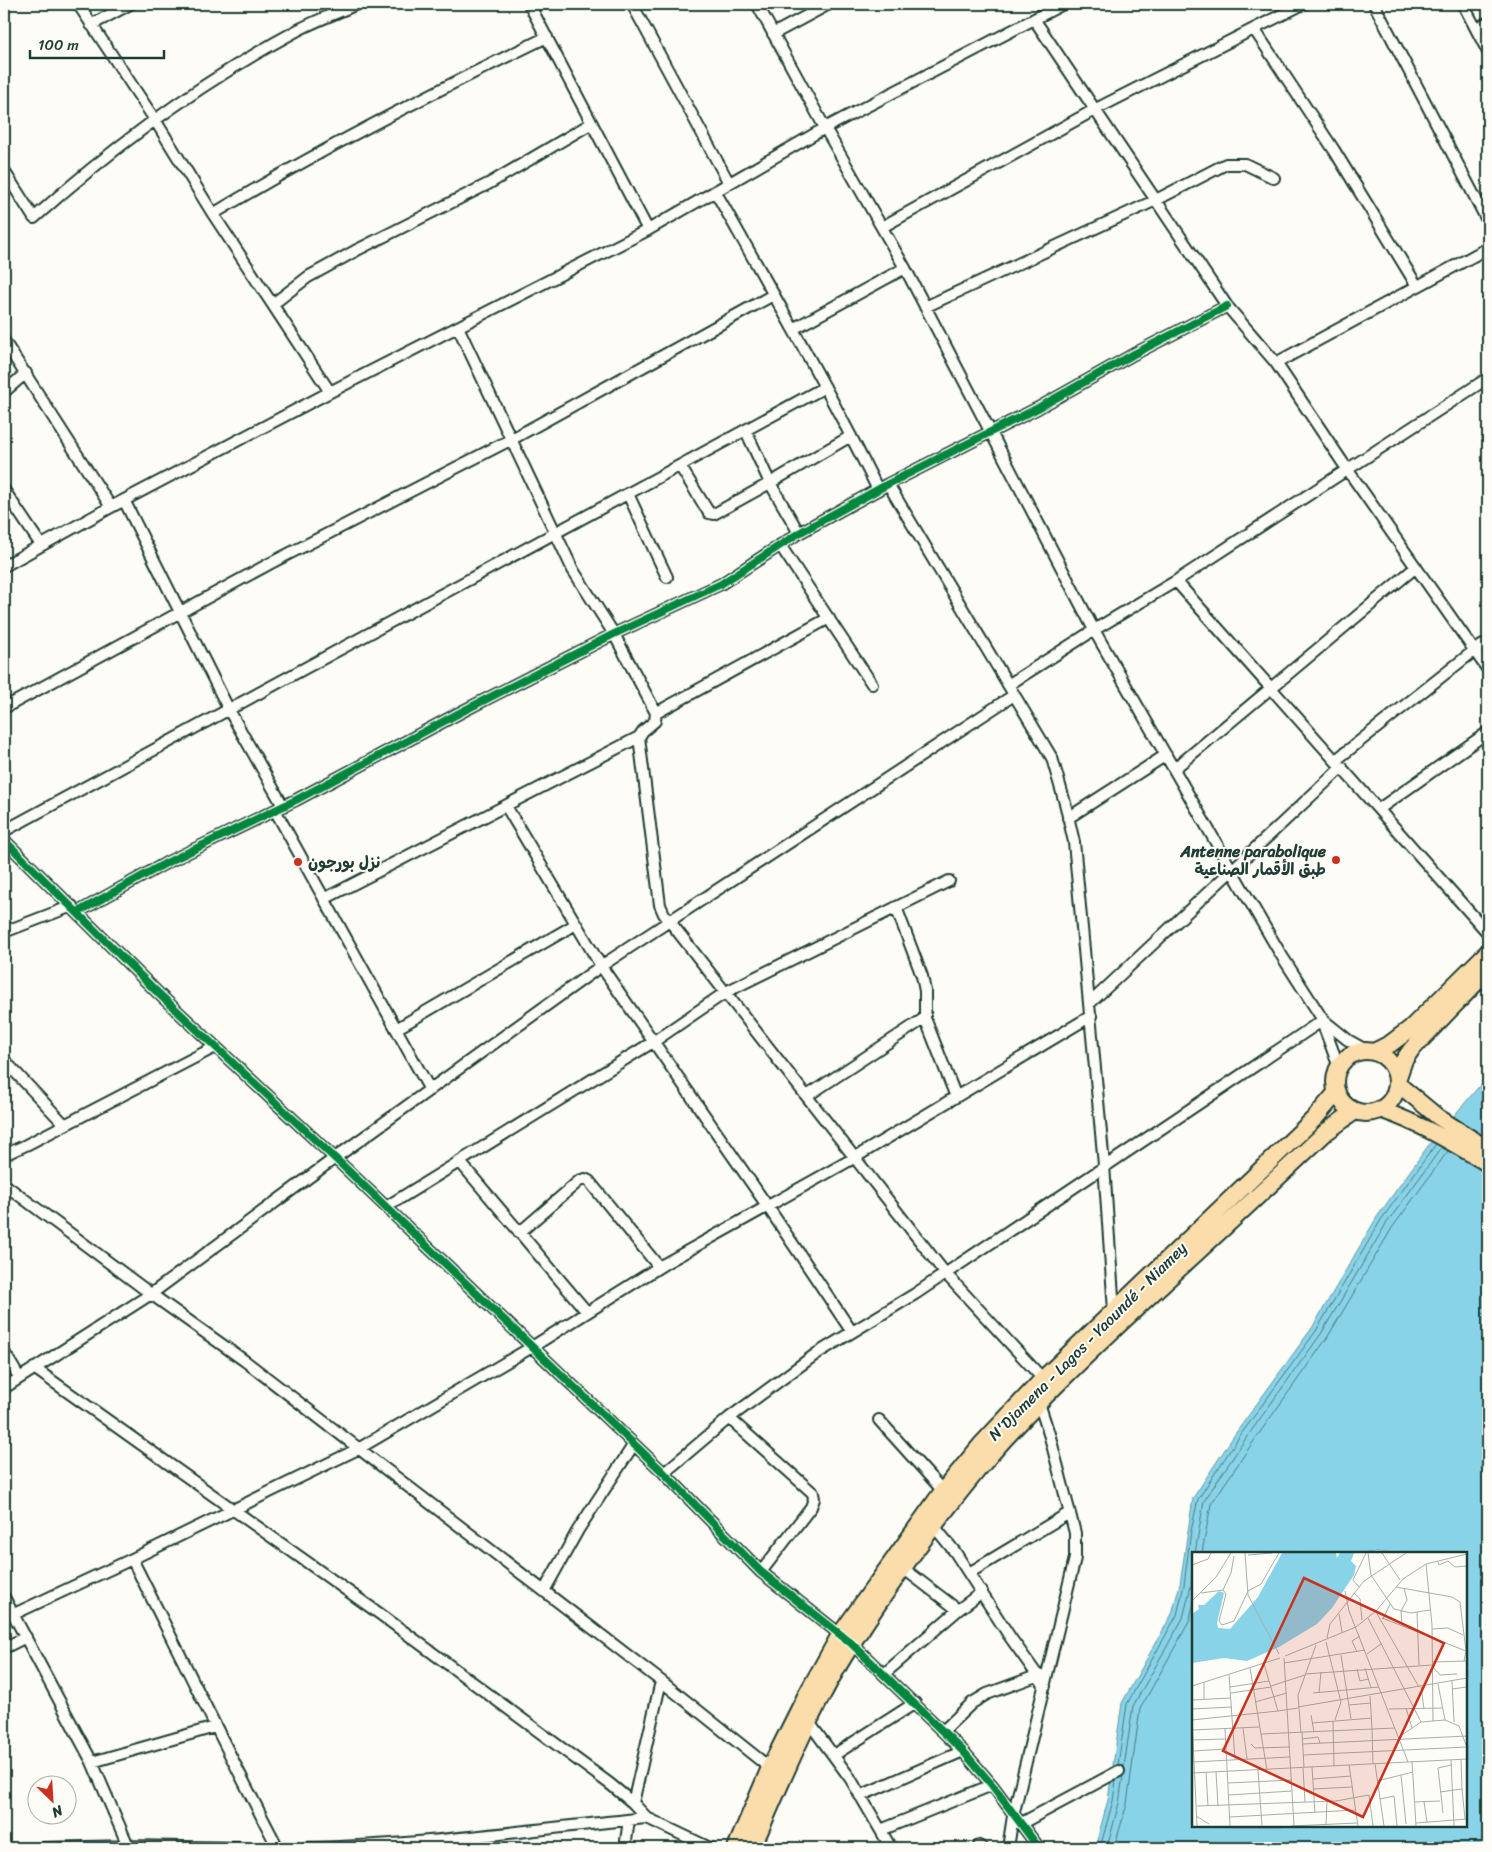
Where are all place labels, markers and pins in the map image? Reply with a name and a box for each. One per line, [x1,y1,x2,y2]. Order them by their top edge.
place label: Antenne parabolique طبق الأقمار الصناعية [1179,837,1327,884]
place label: نزل بورجون [308,848,380,877]
marker: Antenne parabolique طبق الأقمار الصناعية [1330,854,1342,866]
marker: نزل بورجون [292,856,304,868]

